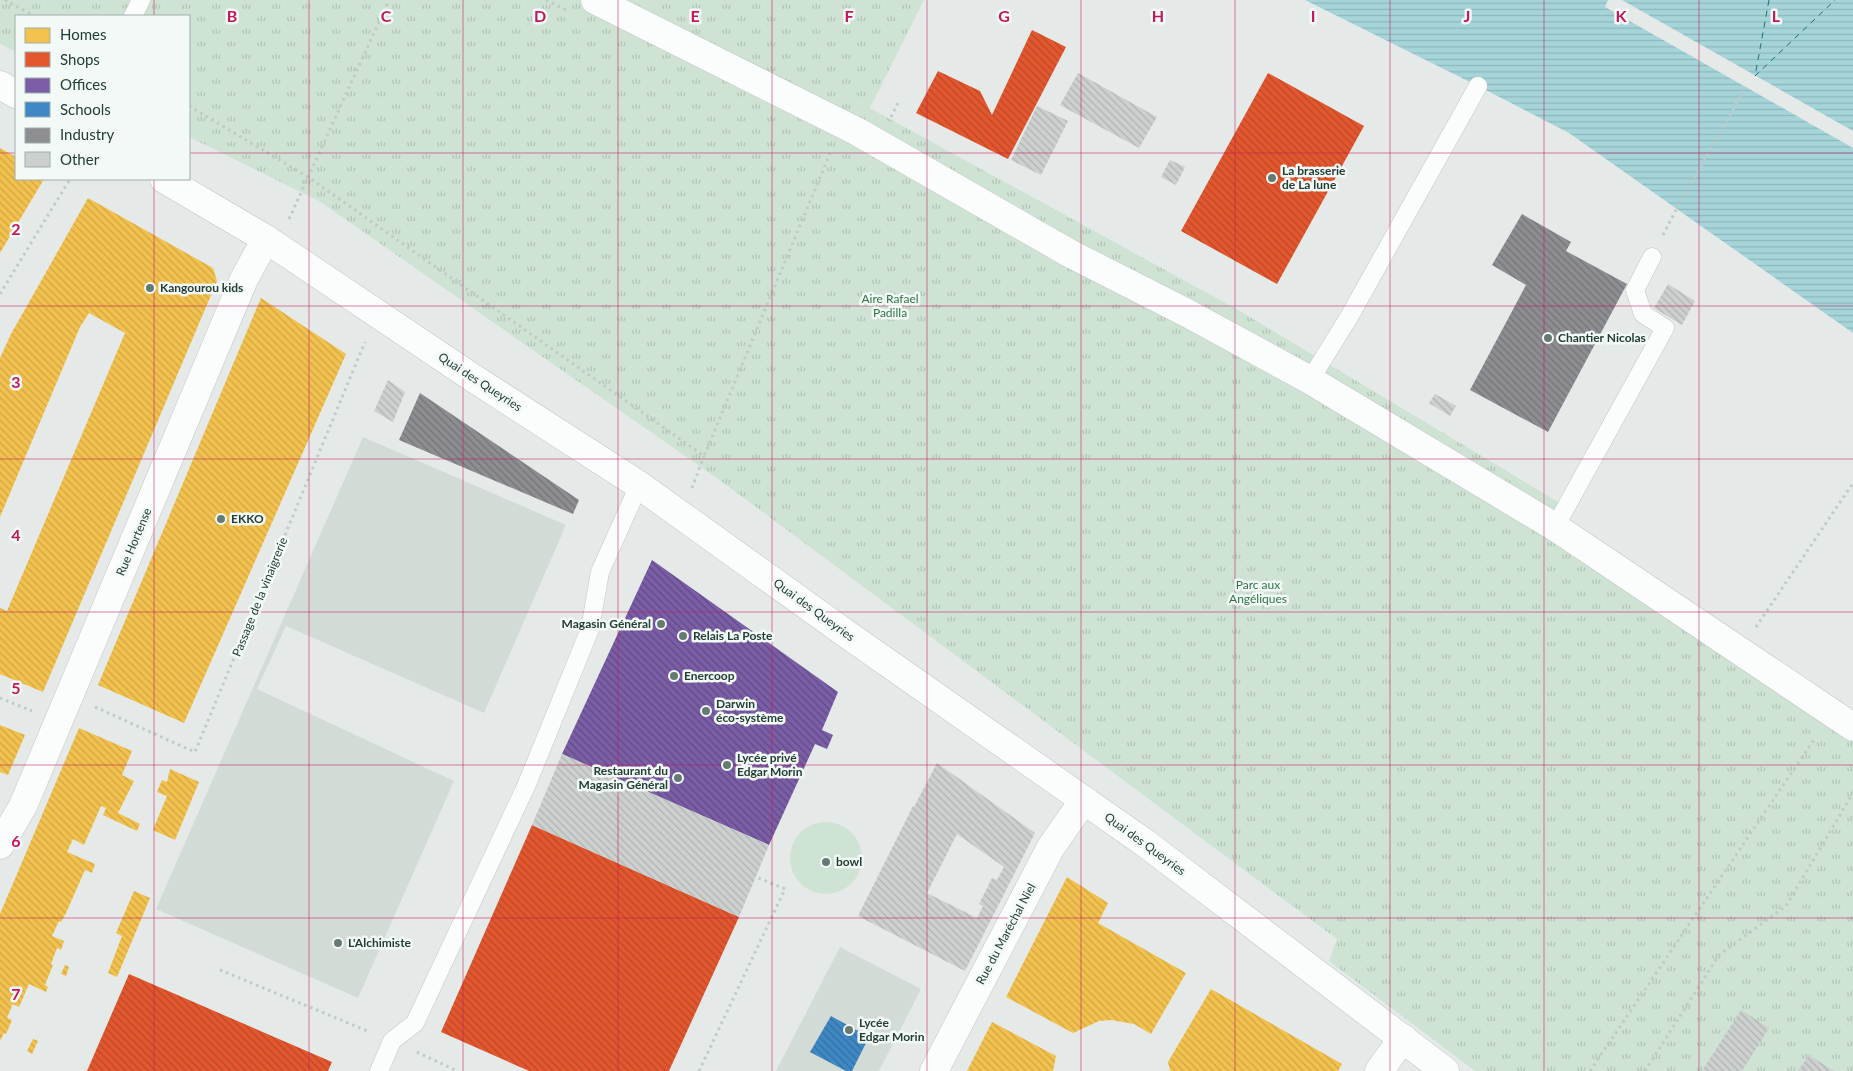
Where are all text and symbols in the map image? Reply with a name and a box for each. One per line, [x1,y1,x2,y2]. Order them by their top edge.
text: B [227,6,237,25]
text: C [381,6,392,25]
text: D [534,6,546,25]
text: E [690,6,700,25]
text: F [844,6,854,25]
text: G [998,6,1010,25]
text: H [1152,6,1164,25]
text: I [1311,6,1315,25]
text: J [1464,6,1470,25]
text: K [1616,6,1628,25]
text: L [1772,6,1781,25]
legend [15,15,190,180]
text: Homes [60,25,106,43]
text: Shops [60,50,100,68]
text: Offices [60,75,107,93]
text: Schools [60,100,111,118]
text: Industry [60,125,115,143]
text: Other [60,150,100,168]
place label: La brasserie de La lune [1282,163,1346,192]
marker: La brasserie de La lune [1266,172,1278,184]
text: 2 [11,219,21,238]
place label: Kangourou kids [160,280,243,295]
marker: Kangourou kids [144,282,156,294]
park label: Aire Rafael Padilla [861,291,919,320]
place label: Chantier Nicolas [1558,330,1646,345]
marker: Chantier Nicolas [1542,332,1554,344]
street label: Quai des Queyries [436,349,525,414]
text: 3 [11,372,21,391]
street label: Rue Hortense [112,506,155,578]
place label: EKKO [231,511,264,526]
marker: EKKO [215,513,227,525]
text: 4 [11,525,21,544]
street label: Passage de la vinaigrerie [229,535,290,659]
street label: Quai des Queyries [771,575,858,644]
park label: Parc aux Angéliques [1229,577,1287,606]
place label: Magasin Général [562,616,651,631]
marker: Magasin Général [655,618,667,630]
place label: Relais La Poste [693,628,773,643]
marker: Relais La Poste [677,630,689,642]
place label: Enercoop [684,668,735,683]
marker: Enercoop [668,670,680,682]
text: 5 [11,678,21,697]
place label: Darwin éco-système [716,696,784,725]
marker: Darwin éco-système [700,705,712,717]
place label: Lycée privé Edgar Morin [737,750,803,779]
marker: Lycée privé Edgar Morin [721,759,733,771]
place label: Restaurant du Magasin Général [579,763,668,792]
marker: Restaurant du Magasin Général [672,772,684,784]
street label: Quai des Queyries [1102,809,1189,878]
text: 6 [11,831,21,850]
place label: bowl [836,854,862,869]
marker: bowl [820,856,832,868]
street label: Rue du Maréchal Niel [972,881,1039,987]
place label: L'Alchimiste [348,935,412,950]
marker: L'Alchimiste [332,937,344,949]
text: 7 [11,984,21,1003]
place label: Lycée Edgar Morin [859,1015,925,1044]
marker: Lycée Edgar Morin [843,1024,855,1036]

